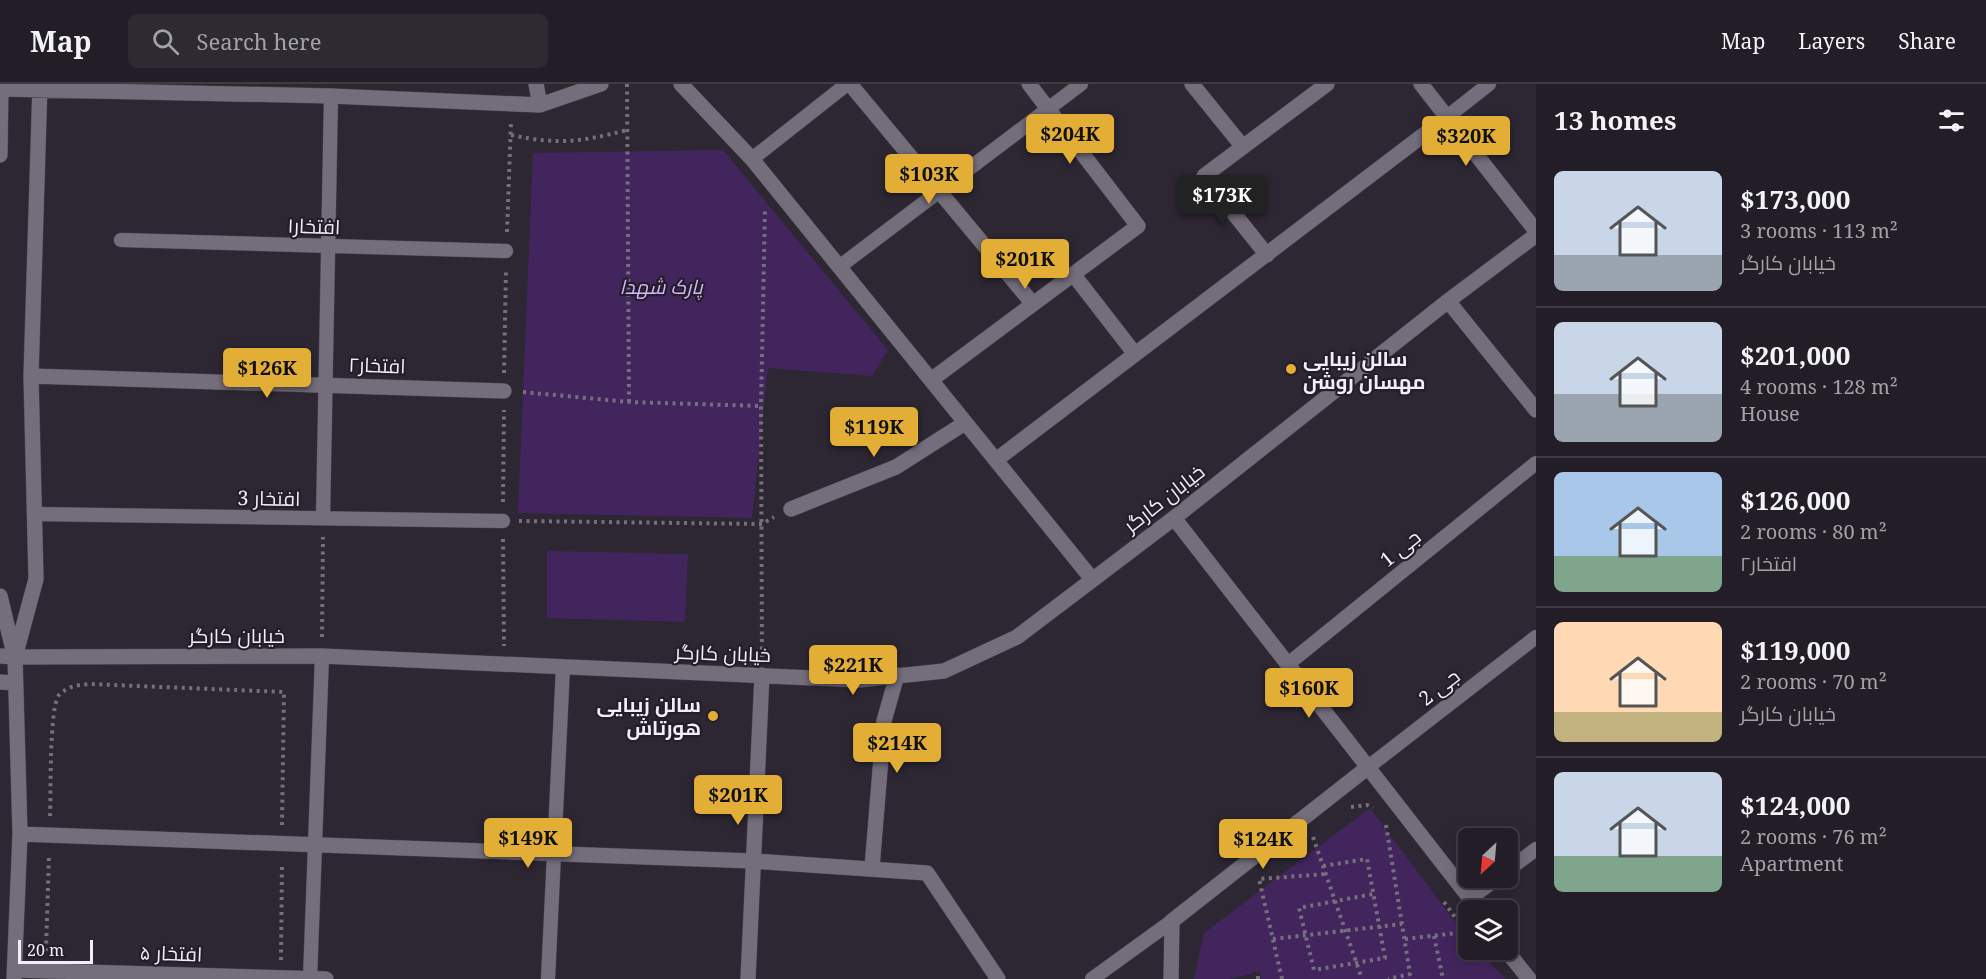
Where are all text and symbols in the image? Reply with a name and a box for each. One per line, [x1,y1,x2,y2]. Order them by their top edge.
search box [128,14,548,68]
text: Map [30,22,92,60]
icon: search [149,25,182,58]
text: Search here [197,26,321,56]
text: Map [1721,27,1765,55]
text: Layers [1798,27,1865,55]
text: Share [1898,27,1956,55]
text: 13 homes [1554,102,1676,138]
icon: filters [1935,104,1968,137]
pin: $204K [1028,114,1112,165]
pin: $320K [1424,116,1508,167]
text: $204K [1040,120,1100,147]
text: $320K [1436,122,1496,149]
pin: $103K [887,154,971,205]
text: $103K [899,160,959,187]
pin: $173K [1180,175,1264,226]
text: $173K [1192,181,1252,208]
text: $173,000 [1740,181,1850,217]
icon: home [1602,195,1674,267]
street label: افتخار۱ [287,212,341,240]
text: 3 rooms · 113 m² [1740,217,1898,244]
pin: $201K [983,239,1067,290]
text: $201K [995,245,1055,272]
text: خیابان کارگر [1740,249,1836,276]
park label: پارک شهدا [619,273,704,301]
text: $201,000 [1740,337,1850,373]
place label: سالن زیبایی مهسان روشن [1303,345,1426,395]
icon: home [1602,346,1674,418]
pin: $126K [225,348,309,399]
street label: افتخار۲ [348,351,406,379]
text: $126K [237,354,297,381]
marker: سالن زیبایی مهسان روشن [1284,362,1298,376]
text: 4 rooms · 128 m² [1740,373,1898,400]
text: House [1740,400,1800,427]
pin: $119K [832,407,916,458]
text: $119K [844,413,904,440]
street label: خیابان کارگر [1117,458,1210,539]
text: $126,000 [1740,482,1850,518]
street label: افتخار 3 [237,484,301,512]
icon: home [1602,496,1674,568]
text: 2 rooms · 80 m² [1740,518,1887,545]
street label: جی 1 [1374,523,1426,573]
text: افتخار۲ [1740,550,1797,577]
street label: خیابان کارگر [188,622,285,649]
text: $119,000 [1740,632,1850,668]
street label: خیابان کارگر [674,638,771,668]
pin: $221K [811,645,895,696]
icon: home [1602,646,1674,718]
text: $221K [823,651,883,678]
street label: جی 2 [1413,662,1465,712]
pin: $160K [1267,668,1351,719]
text: 2 rooms · 70 m² [1740,668,1887,695]
text: $160K [1279,674,1339,701]
place label: سالن زیبایی هورتاش [596,691,701,741]
text: خیابان کارگر [1740,700,1836,727]
marker: سالن زیبایی هورتاش [706,709,720,723]
pin: $214K [855,723,939,774]
text: $214K [867,729,927,756]
pin: $201K [696,775,780,826]
text: $201K [708,781,768,808]
text: $124,000 [1740,787,1850,823]
icon: home [1602,796,1674,868]
pin: $149K [486,818,570,869]
pin: $124K [1221,819,1305,870]
text: 2 rooms · 76 m² [1740,823,1887,850]
text: $149K [498,824,558,851]
text: $124K [1233,825,1293,852]
north arrow [1458,828,1518,888]
map controls [1458,828,1518,960]
text: Apartment [1740,850,1844,877]
button: layers [1458,900,1518,960]
scale bar [18,937,93,964]
street label: افتخار ۵ [139,938,203,968]
text: 20 m [27,939,64,961]

